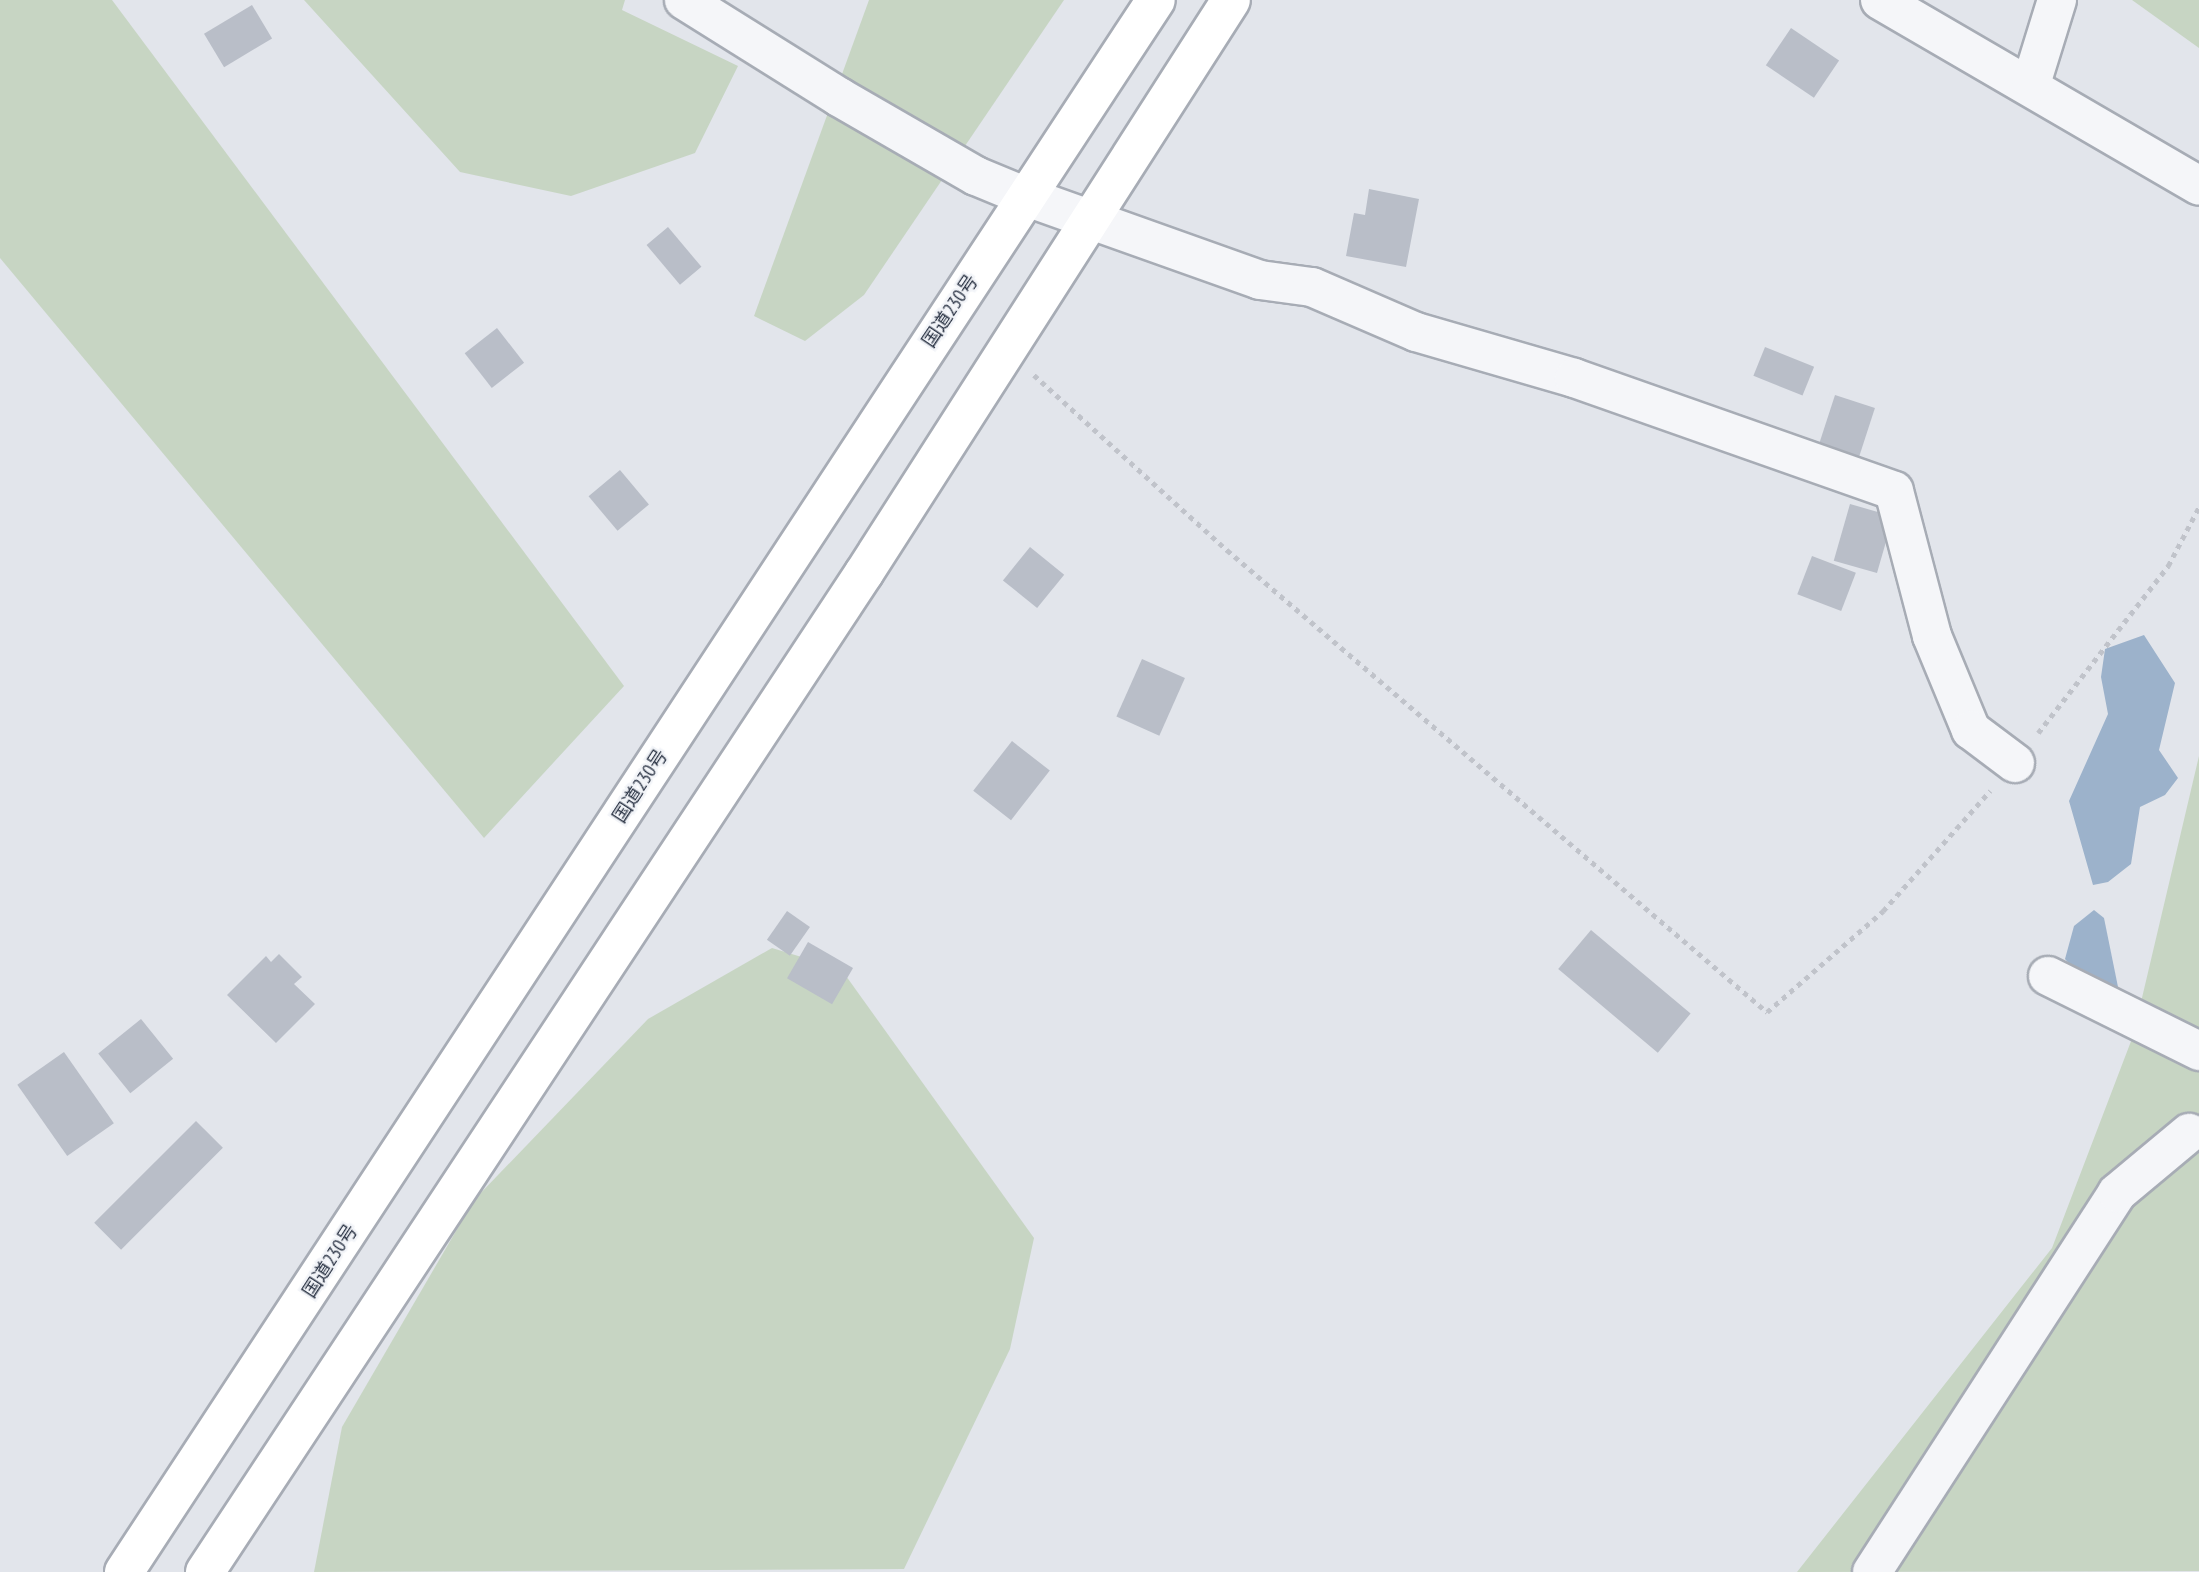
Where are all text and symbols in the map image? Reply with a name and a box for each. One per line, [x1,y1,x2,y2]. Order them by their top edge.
street label: 国道230号 [917,270,983,352]
street label: 国道230号 [608,745,672,827]
street label: 国道230号 [298,1220,362,1302]

